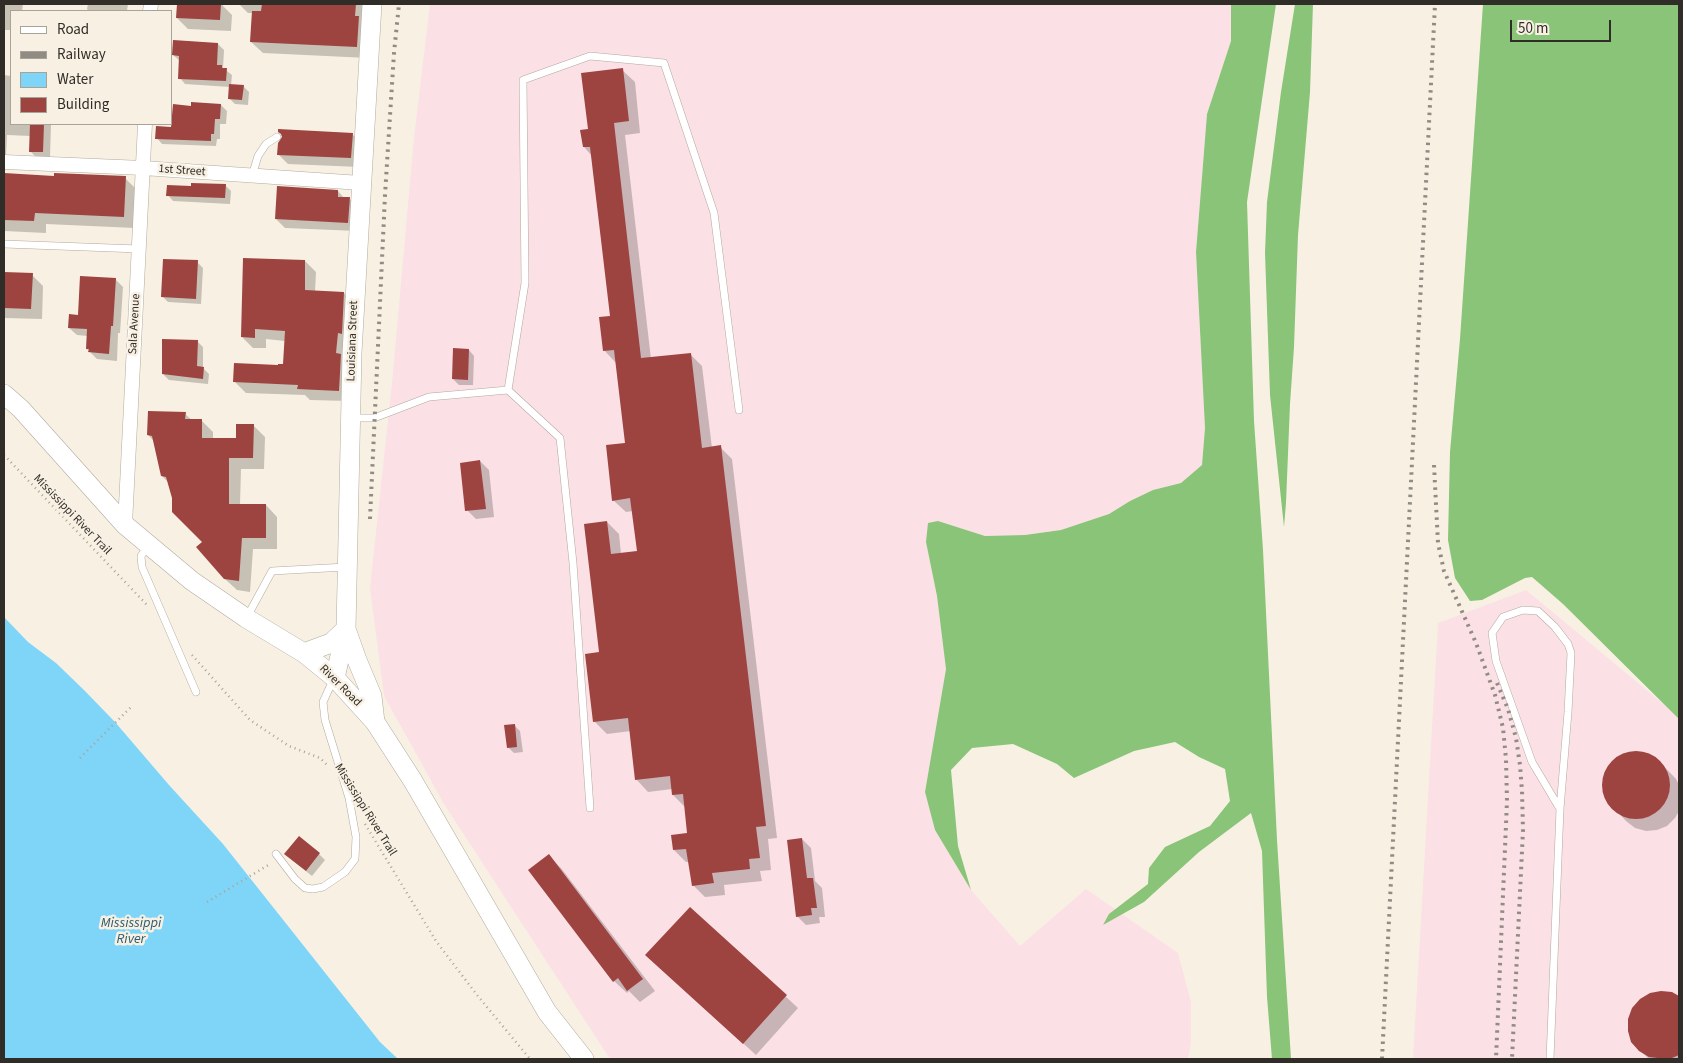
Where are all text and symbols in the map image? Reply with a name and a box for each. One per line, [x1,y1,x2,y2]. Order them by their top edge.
legend [10,10,172,125]
scale bar [1513,10,1614,42]
text: 50 m [1518,18,1548,39]
text: Road [57,19,89,40]
text: Railway [57,44,106,65]
text: Water [57,69,93,90]
text: Building [57,94,109,115]
street label: 1st Street [158,162,206,180]
street label: Sala Avenue [126,293,144,355]
street label: Louisiana Street [344,300,362,382]
street label: Mississippi River Trail [30,472,114,558]
street label: River Road [316,662,364,710]
street label: Mississippi River Trail [331,761,399,859]
water label: Mississippi River [101,916,161,949]

